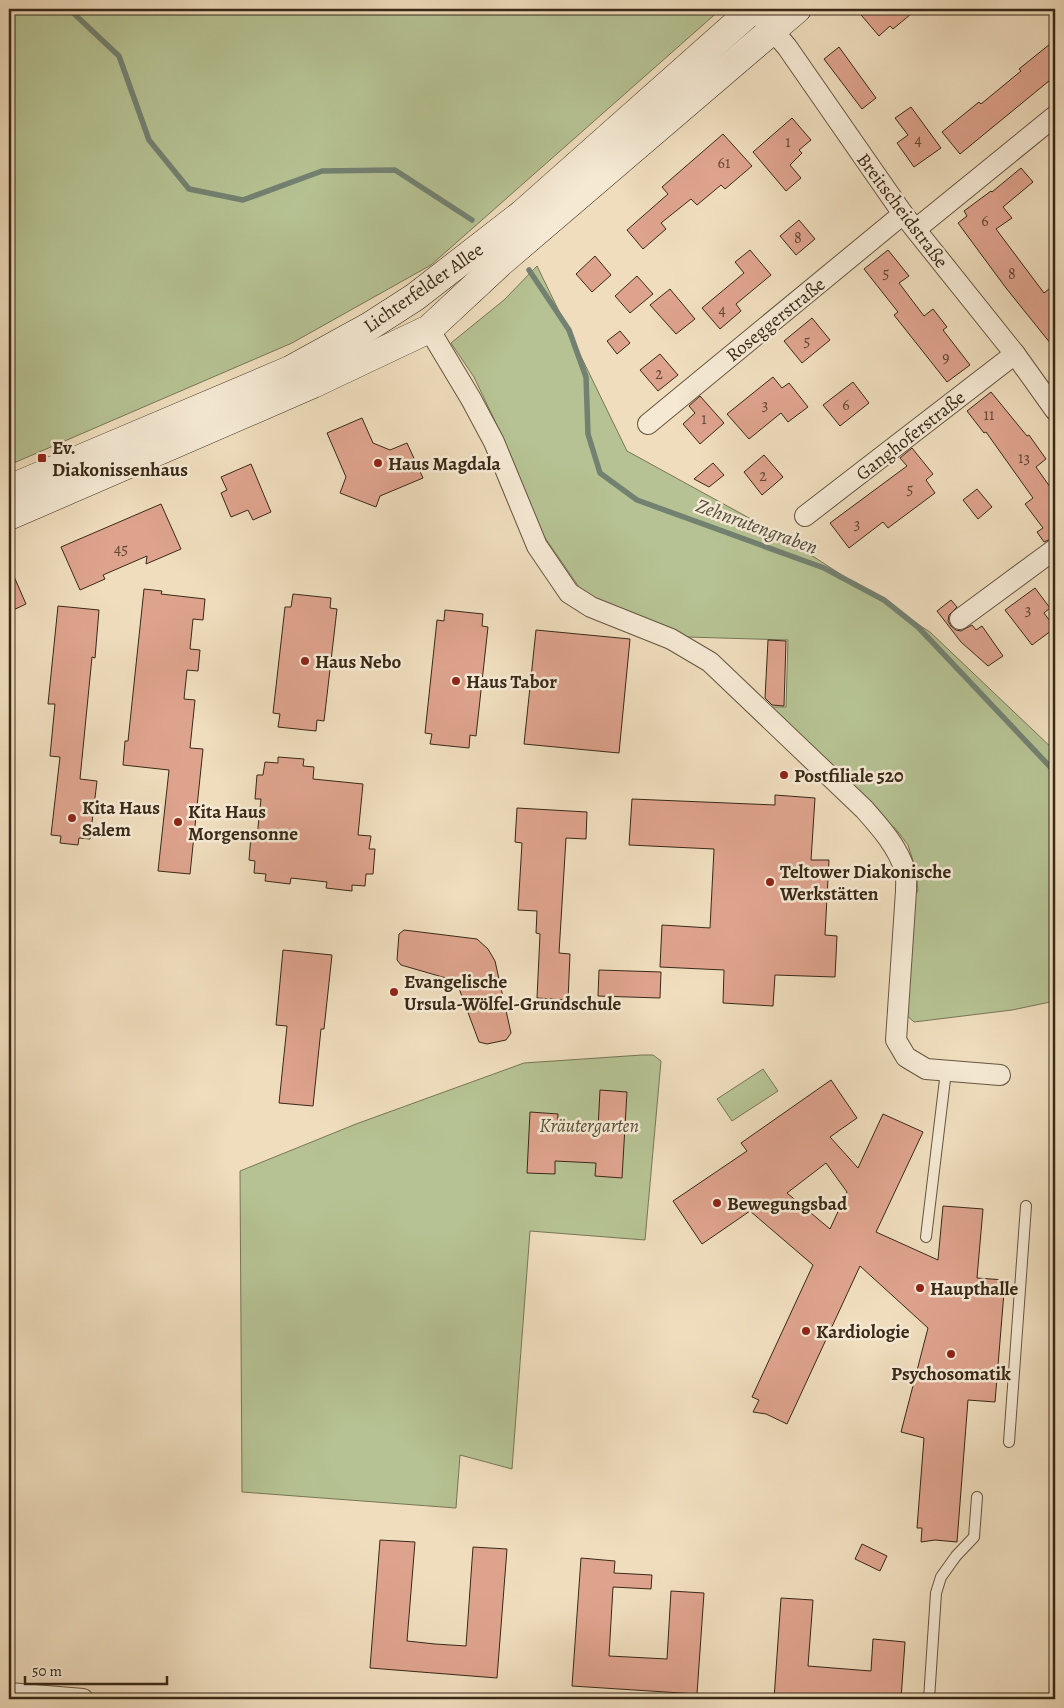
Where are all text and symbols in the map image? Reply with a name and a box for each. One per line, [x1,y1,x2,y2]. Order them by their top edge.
house number: 4 [914,129,922,151]
house number: 1 [785,131,791,153]
street label: Breitscheidstraße [850,148,954,273]
house number: 61 [718,152,731,174]
house number: 6 [981,210,989,232]
house number: 8 [794,227,802,249]
street label: Lichterfelder Allee [358,237,489,339]
house number: 5 [883,262,890,284]
house number: 8 [1008,263,1016,285]
street label: Roseggerstraße [720,272,831,368]
house number: 4 [718,299,726,321]
house number: 5 [804,330,811,352]
house number: 9 [942,347,950,369]
house number: 2 [655,363,663,385]
street label: Ganghoferstraße [851,385,971,487]
house number: 3 [762,394,768,416]
house number: 6 [842,394,850,416]
house number: 11 [984,404,995,426]
house number: 1 [701,408,707,430]
place label: Ev. Diakonissenhaus [52,435,188,483]
house number: 13 [1018,447,1030,469]
place label: Haus Magdala [388,451,501,477]
marker: Ev. Diakonissenhaus [36,452,48,464]
marker: Haus Magdala [372,457,384,469]
house number: 2 [759,465,767,487]
house number: 5 [907,478,914,500]
water label: Zehnrutengraben [692,492,821,561]
house number: 3 [854,513,860,535]
house number: 45 [114,538,128,560]
house number: 3 [1025,599,1031,621]
place label: Haus Nebo [315,649,401,675]
marker: Haus Nebo [299,655,311,667]
place label: Haus Tabor [466,669,557,695]
marker: Haus Tabor [450,675,462,687]
place label: Postfiliale 520 [794,763,904,789]
marker: Postfiliale 520 [778,769,790,781]
place label: Kita Haus Salem [82,795,160,843]
place label: Kita Haus Morgensonne [188,799,298,847]
marker: Kita Haus Salem [66,812,78,824]
marker: Kita Haus Morgensonne [172,816,184,828]
place label: Teltower Diakonische Werkstätten [779,859,952,907]
marker: Teltower Diakonische Werkstätten [764,876,776,888]
place label: Evangelische Ursula-Wölfel-Grundschule [404,969,622,1017]
marker: Evangelische Ursula-Wölfel-Grundschule [388,986,400,998]
park label: Kräutergarten [539,1113,639,1139]
place label: Bewegungsbad [727,1191,848,1217]
marker: Bewegungsbad [711,1197,723,1209]
place label: Haupthalle [930,1276,1018,1302]
marker: Haupthalle [914,1282,926,1294]
place label: Kardiologie [816,1319,910,1345]
marker: Kardiologie [800,1325,812,1337]
marker: Psychosomatik [945,1348,957,1360]
place label: Psychosomatik [891,1361,1011,1387]
scale bar [25,1653,168,1685]
text: 50 m [32,1661,62,1681]

